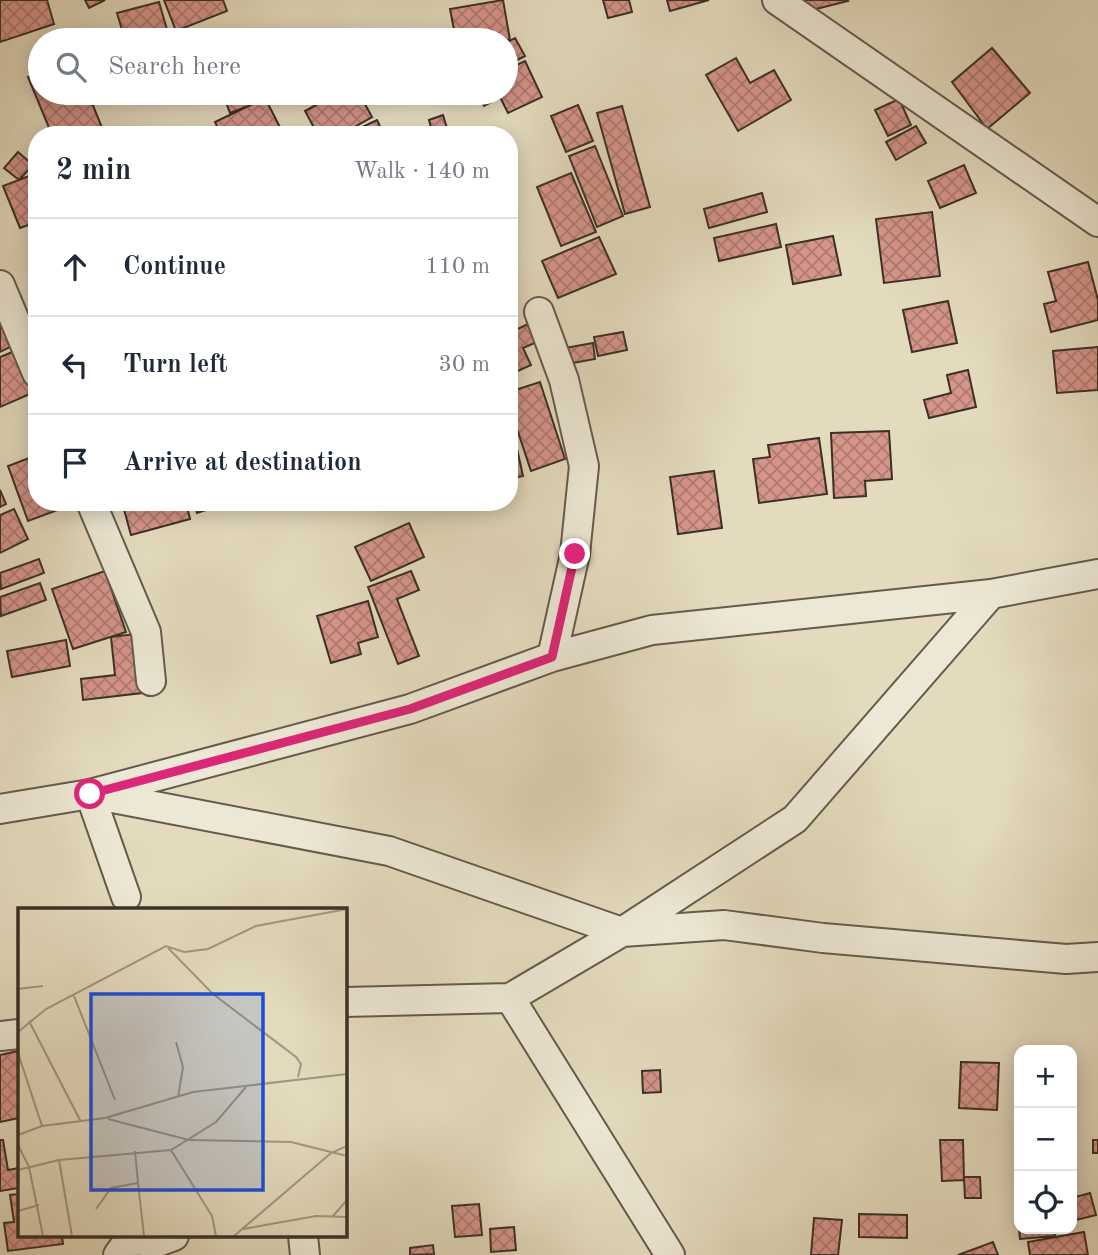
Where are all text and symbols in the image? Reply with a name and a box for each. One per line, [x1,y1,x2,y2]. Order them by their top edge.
search box [28,28,518,105]
icon: search [52,48,90,86]
text: Search here [108,54,241,80]
text: 2 min [56,156,131,186]
text: Walk · 140 m [354,160,490,183]
icon: ahead [56,248,94,286]
text: Continue [123,254,226,280]
text: 110 m [425,255,490,278]
icon: left [56,346,94,384]
text: Turn left [123,352,228,378]
text: 30 m [439,353,490,376]
icon: arrive [56,444,94,482]
text: Arrive at destination [123,450,362,476]
route end [559,538,590,569]
route start [74,778,105,809]
inset map [18,908,346,1238]
map controls [1014,1045,1077,1234]
button: + [1014,1045,1077,1108]
button: − [1014,1108,1077,1171]
button: locate [1014,1171,1077,1234]

